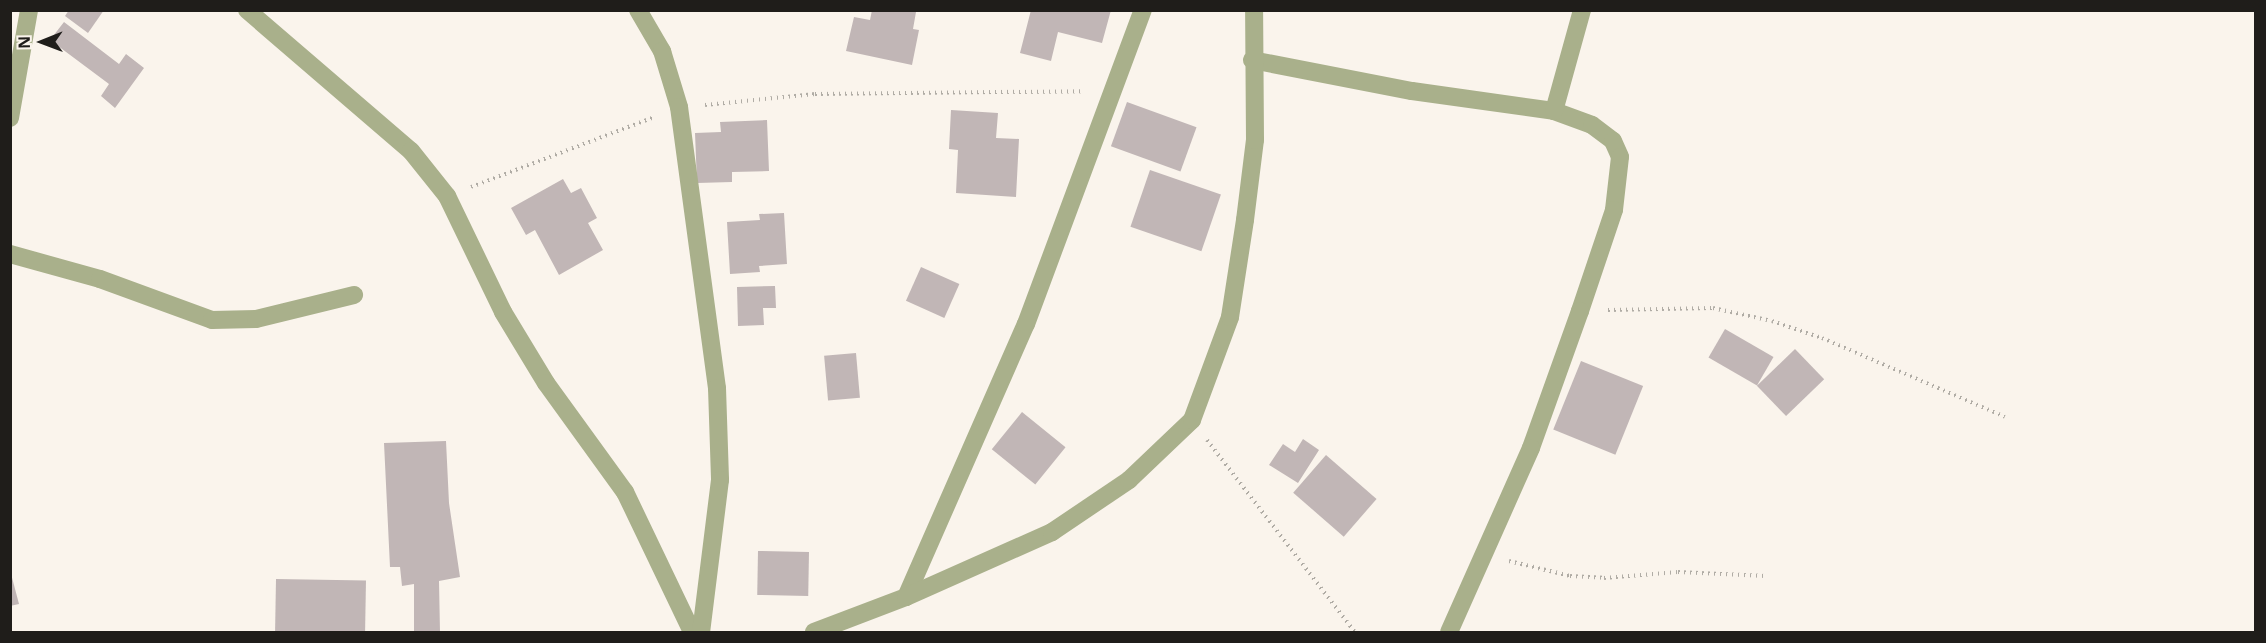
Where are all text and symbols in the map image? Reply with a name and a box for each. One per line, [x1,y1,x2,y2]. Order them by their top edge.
north arrow [12,12,72,72]
text: N [13,36,35,49]

